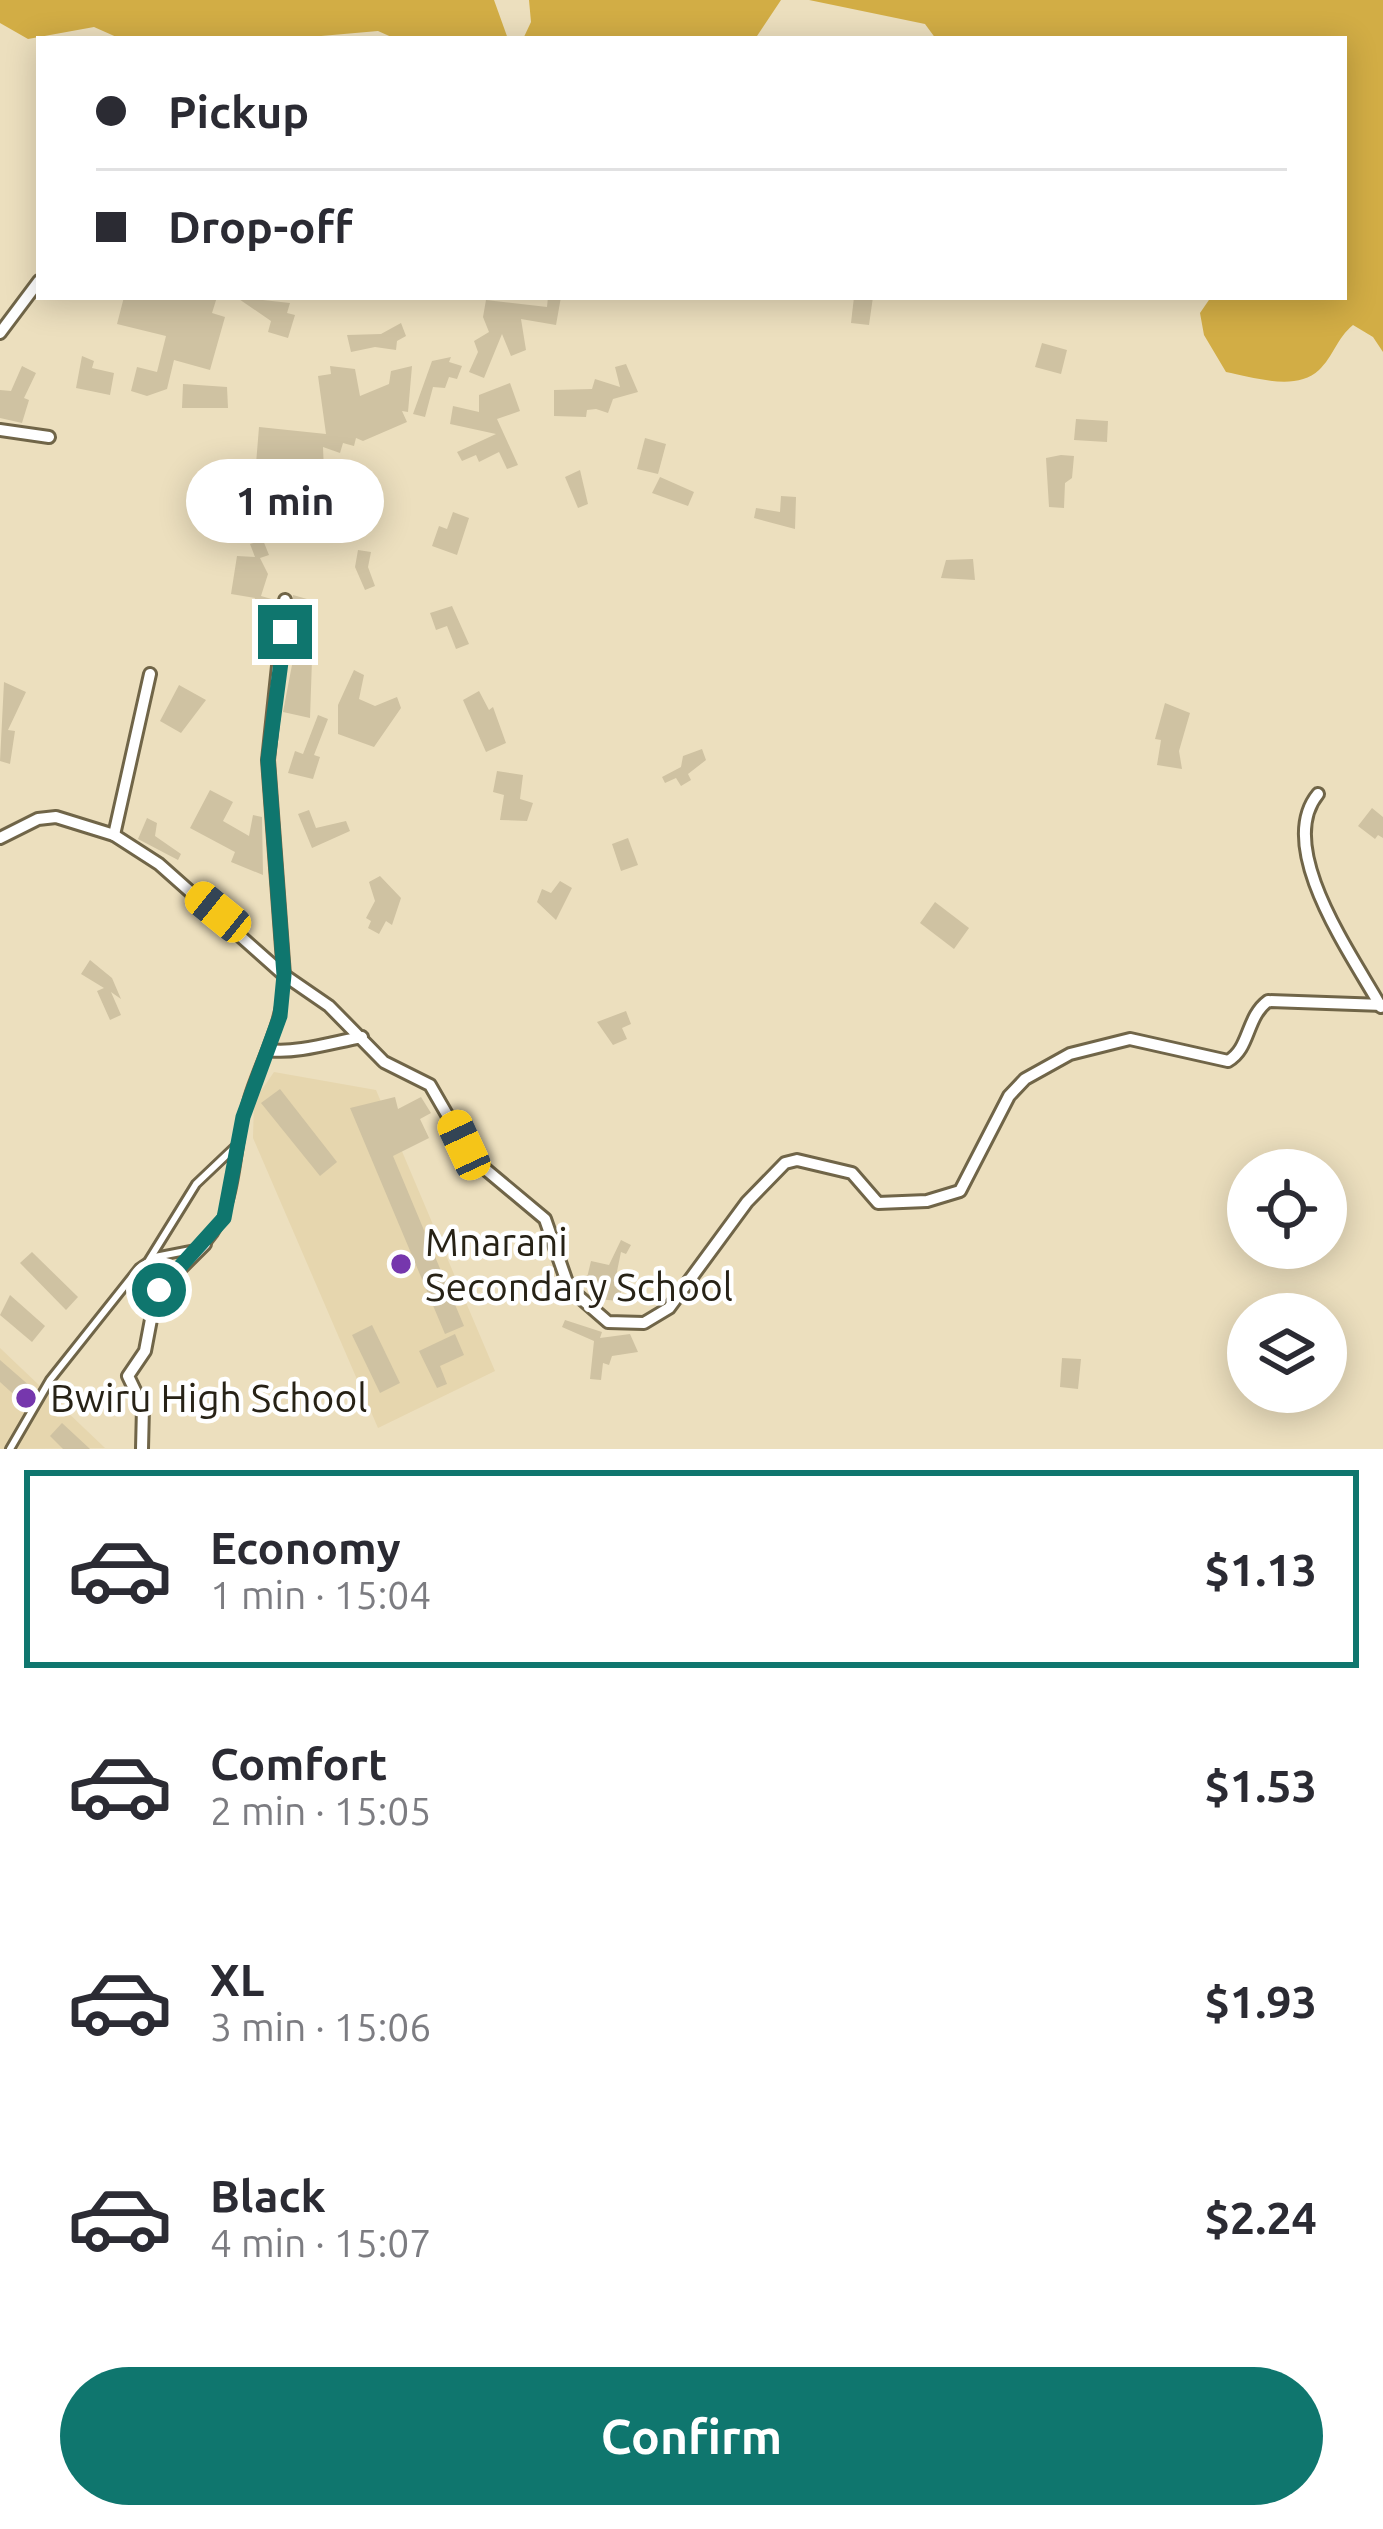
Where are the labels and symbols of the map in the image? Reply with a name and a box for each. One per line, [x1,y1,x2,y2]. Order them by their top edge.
callout: 1 min [186,458,384,542]
route end [258,605,312,659]
car [179,875,257,949]
car [432,1105,496,1185]
place label: Mnarani Secondary School [425,1220,733,1308]
marker: Mnarani Secondary School [388,1251,414,1277]
route start [132,1263,186,1317]
place label: Bwiru High School [50,1376,367,1419]
marker: Bwiru High School [13,1385,39,1411]

